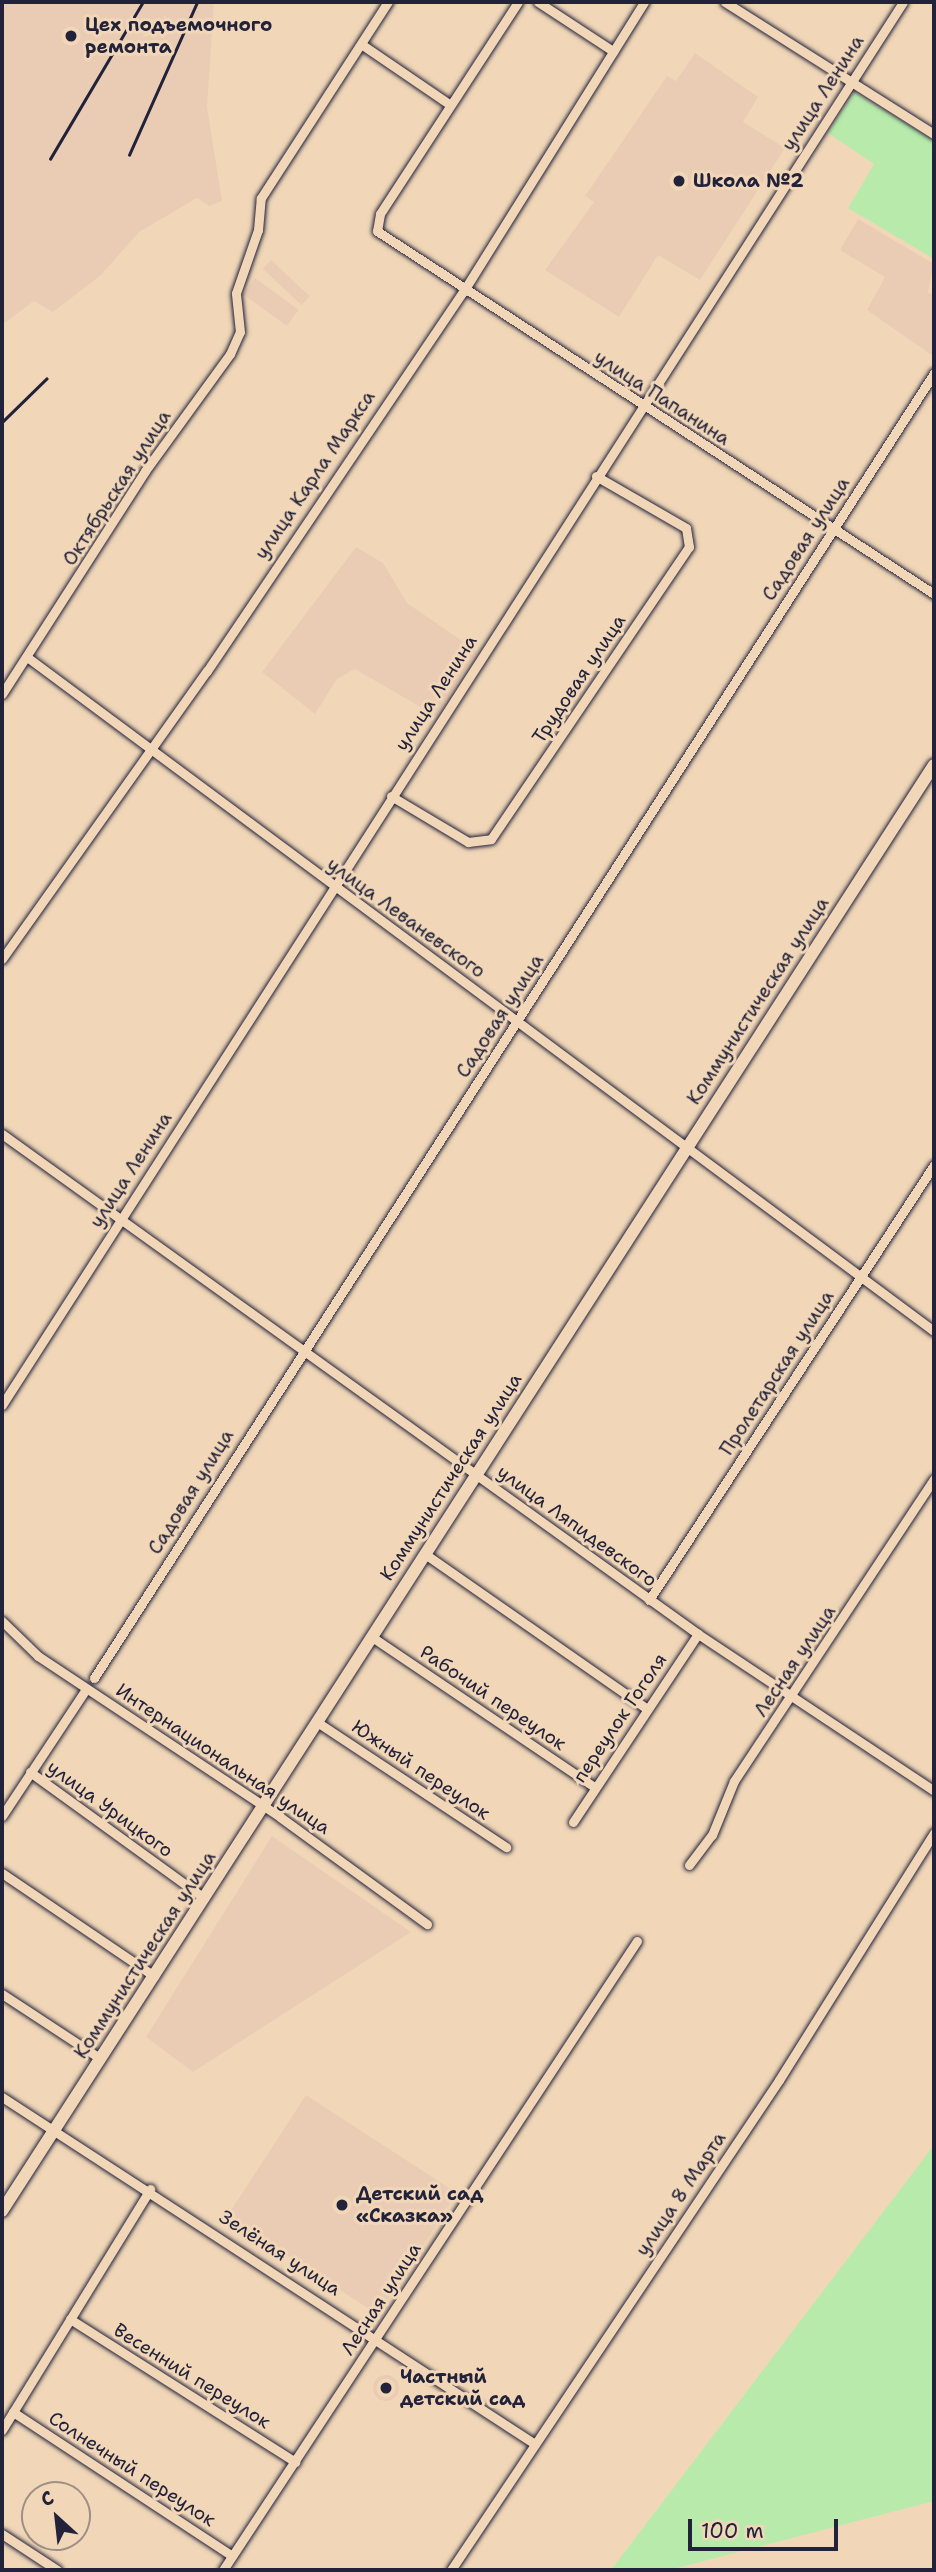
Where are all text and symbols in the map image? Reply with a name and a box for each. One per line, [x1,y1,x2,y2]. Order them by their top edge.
place label: Цех подъемочного ремонта [85,14,272,58]
marker: Цех подъемочного ремонта [63,28,79,44]
street label: улица Ленина [777,31,869,155]
place label: Школа №2 [693,170,804,192]
marker: Школа №2 [671,173,687,189]
street label: улица Папанина [590,346,734,450]
street label: улица Карла Маркса [250,386,380,564]
street label: Октябрьская улица [58,406,176,570]
street label: Садовая улица [758,473,854,605]
street label: Трудовая улица [527,610,631,748]
street label: улица Ленина [390,631,482,755]
street label: улица Леваневского [322,853,490,983]
street label: Коммунистическая улица [682,893,834,1109]
street label: Садовая улица [452,950,548,1082]
street label: улица Ленина [85,1108,177,1232]
street label: Пролетарская улица [715,1286,839,1460]
street label: Коммунистическая улица [375,1369,527,1585]
street label: Садовая улица [144,1425,238,1559]
street label: улица Ляпидевского [493,1460,661,1592]
street label: Лесная улица [749,1601,841,1721]
street label: Рабочий переулок [416,1641,570,1755]
street label: переулок Гоголя [568,1649,672,1787]
street label: Интернациональная улица [112,1679,334,1839]
street label: Южный переулок [348,1715,494,1825]
street label: улица Урицкого [43,1756,177,1862]
street label: Коммунистическая улица [69,1847,221,2063]
street label: улица 8 Марта [631,2128,731,2260]
place label: Детский сад «Сказка» [356,2183,483,2227]
marker: Детский сад «Сказка» [334,2197,350,2213]
street label: Зелёная улица [215,2205,345,2301]
street label: Лесная улица [336,2239,426,2359]
street label: Весенний переулок [109,2318,275,2434]
place label: Частный детский сад [400,2366,525,2410]
marker: Частный детский сад [378,2380,394,2396]
street label: Солнечный переулок [44,2407,220,2531]
north arrow [21,2481,91,2551]
scale bar [691,2506,842,2550]
text: 100 m [701,2517,764,2545]

